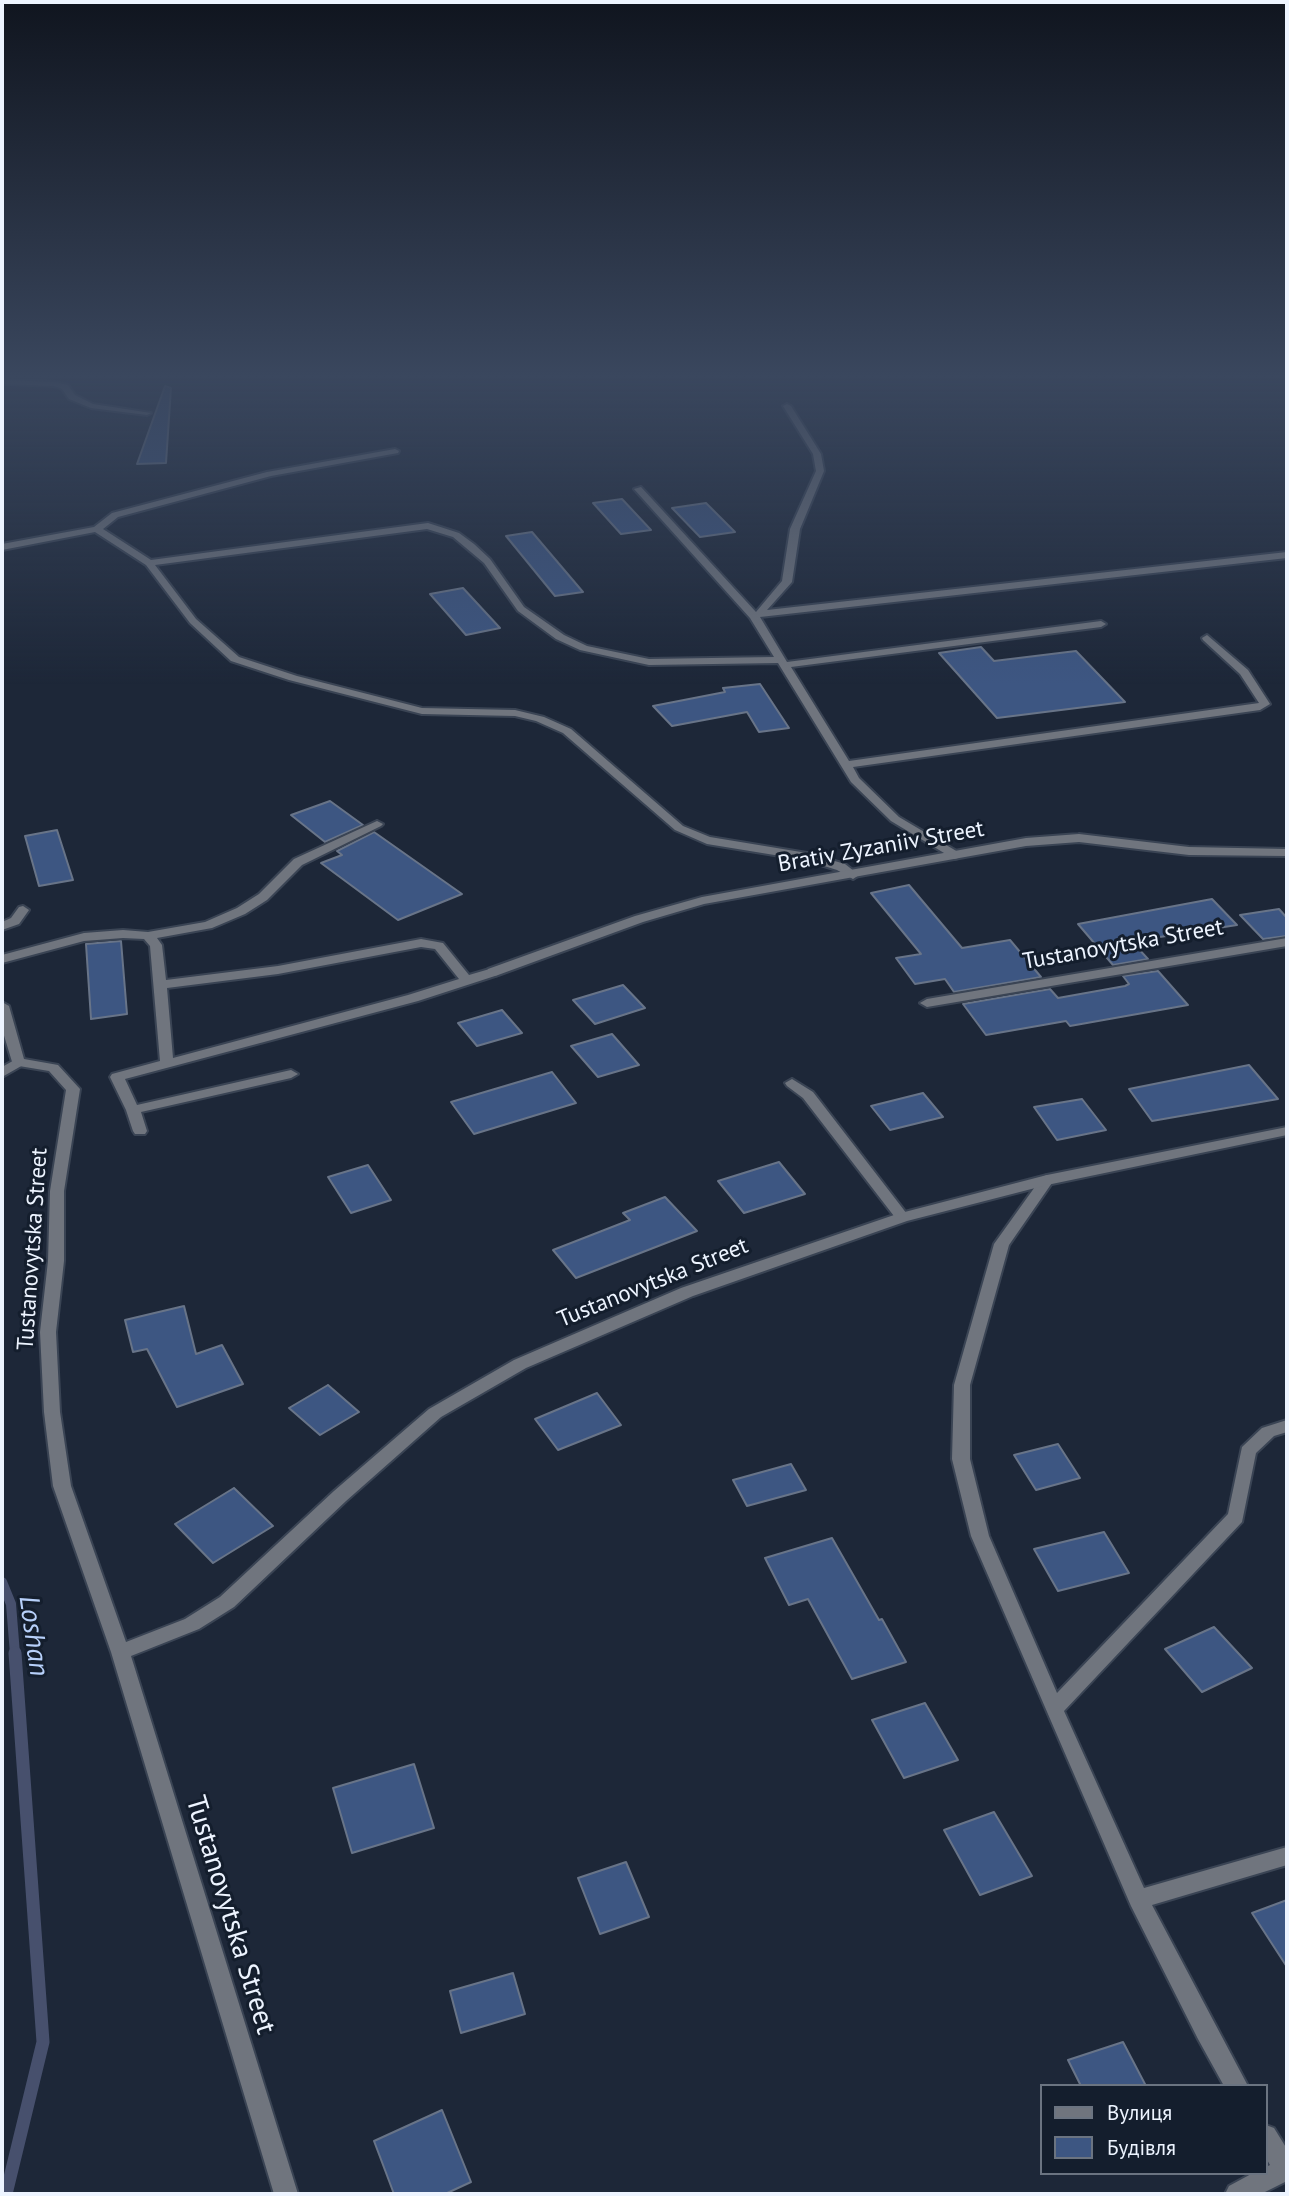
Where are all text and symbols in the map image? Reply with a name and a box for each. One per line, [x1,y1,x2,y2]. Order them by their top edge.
street label: Brativ Zyzaniiv Street [776,815,986,879]
street label: Tustanovytska Street [1021,914,1225,976]
street label: Tustanovytska Street [12,1147,54,1351]
street label: Tustanovytska Street [554,1232,752,1334]
water label: Loshan [11,1594,55,1678]
street label: Tustanovytska Street [178,1792,282,2038]
legend [1040,2084,1268,2175]
text: Вулиця [1107,2099,1172,2126]
text: Будівля [1107,2134,1176,2161]

